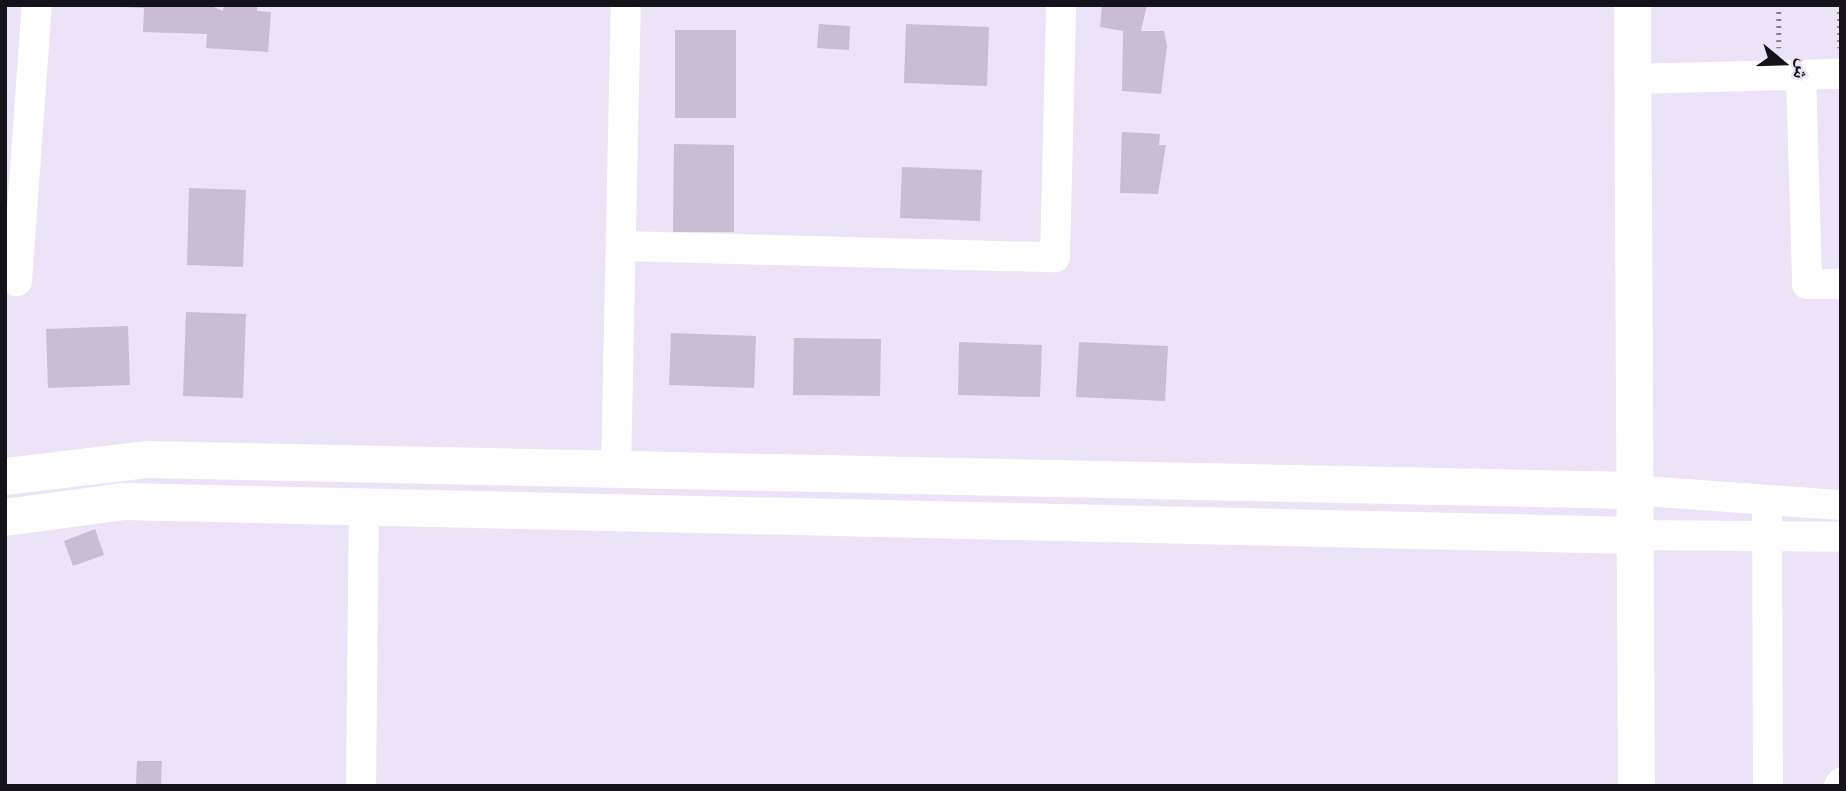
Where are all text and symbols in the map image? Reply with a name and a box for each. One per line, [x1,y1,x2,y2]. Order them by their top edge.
north arrow [1748,28,1818,98]
text: ش [1789,57,1817,83]

